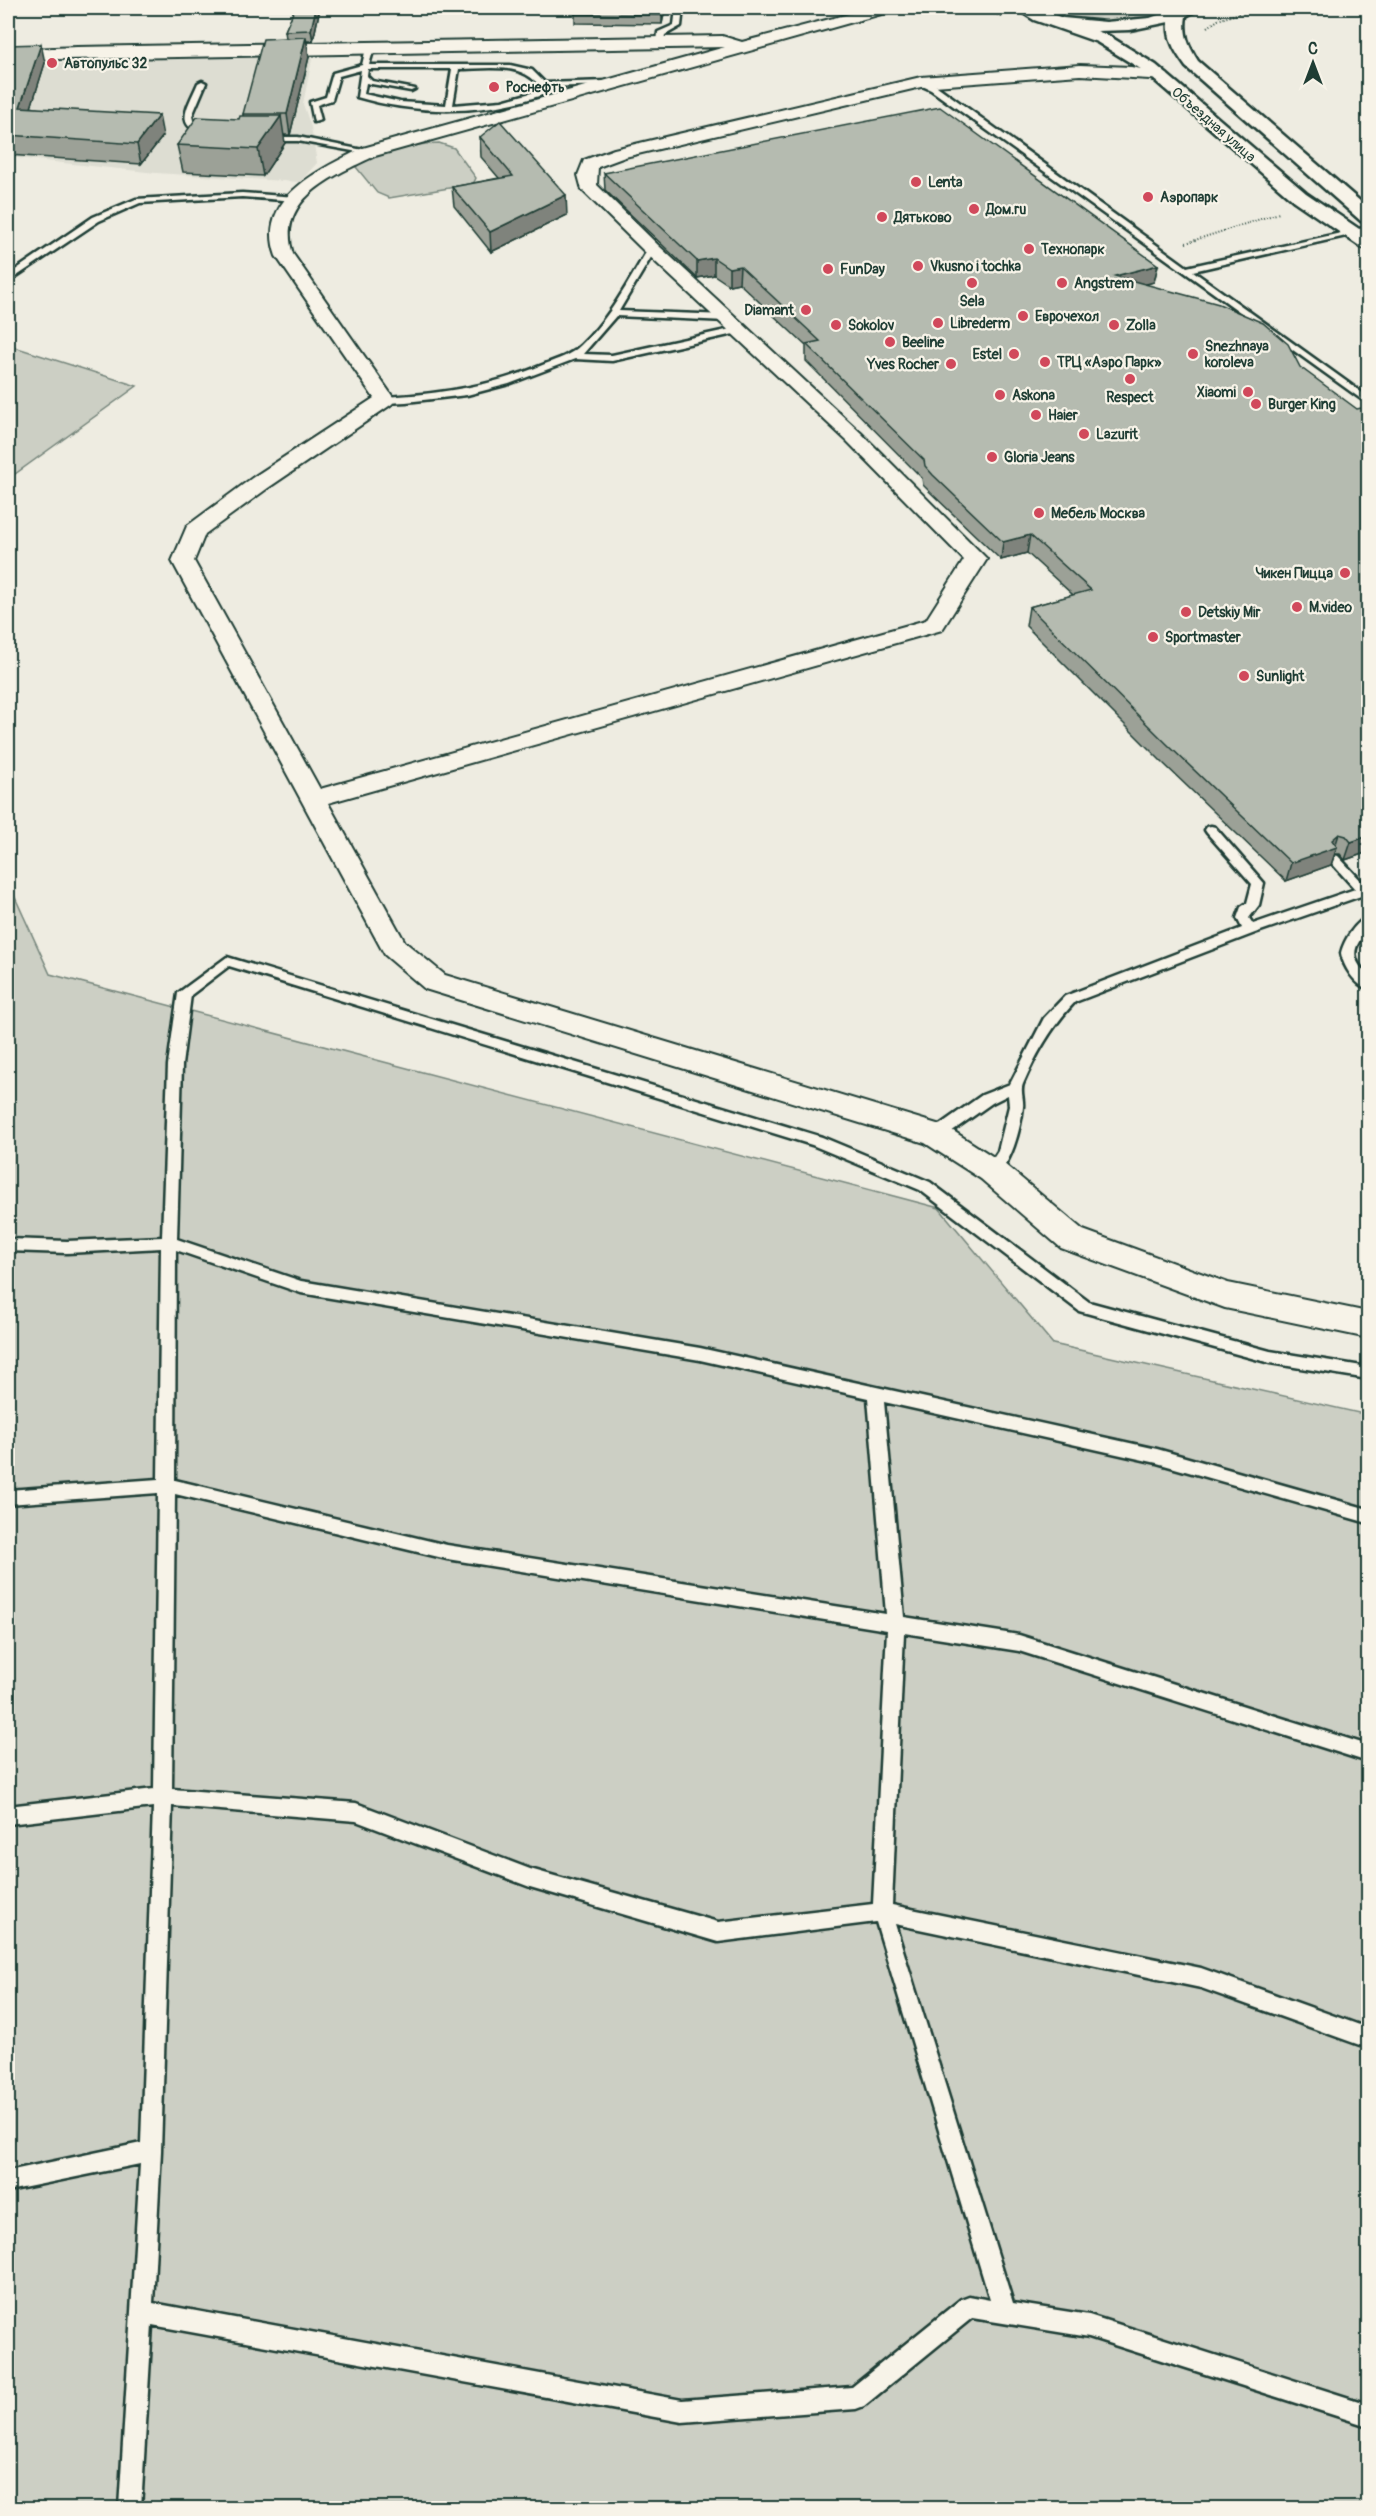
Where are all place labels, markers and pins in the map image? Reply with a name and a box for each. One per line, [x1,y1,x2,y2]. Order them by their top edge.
place label: Автопульс 32 [64,55,147,72]
marker: Автопульс 32 [45,56,59,70]
place label: Роснефть [506,79,565,96]
marker: Роснефть [487,80,501,94]
place label: Lenta [928,174,963,191]
marker: Lenta [909,175,923,189]
place label: Аэропарк [1160,189,1218,206]
marker: Аэропарк [1141,190,1155,204]
place label: Дом.ru [985,201,1026,218]
marker: Дом.ru [967,202,981,216]
place label: Дятьково [893,209,952,226]
marker: Дятьково [875,210,889,224]
place label: Технопарк [1040,241,1105,258]
marker: Технопарк [1022,242,1036,256]
place label: Vkusno i tochka [930,258,1021,275]
marker: Vkusno i tochka [911,259,925,273]
place label: FunDay [840,261,885,278]
marker: FunDay [821,262,835,276]
place label: Angstrem [1074,275,1134,292]
marker: Sela [965,276,979,290]
marker: Angstrem [1055,276,1069,290]
place label: Sela [960,293,985,310]
place label: Diamant [744,302,794,319]
marker: Diamant [799,303,813,317]
place label: Еврочехол [1035,308,1099,325]
marker: Еврочехол [1016,309,1030,323]
place label: Librederm [950,315,1011,332]
marker: Librederm [931,316,945,330]
place label: Sokolov [848,317,895,334]
place label: Zolla [1126,317,1156,334]
marker: Sokolov [829,318,843,332]
marker: Zolla [1107,318,1121,332]
place label: Beeline [902,334,945,351]
marker: Beeline [883,335,897,349]
place label: Snezhnaya koroleva [1204,338,1269,371]
place label: Estel [973,346,1002,363]
marker: Estel [1007,347,1021,361]
marker: Snezhnaya koroleva [1186,347,1200,361]
place label: ТРЦ «Аэро Парк» [1056,354,1162,371]
marker: ТРЦ «Аэро Парк» [1038,355,1052,369]
place label: Yves Rocher [866,356,940,373]
marker: Yves Rocher [944,357,958,371]
marker: Respect [1123,372,1137,386]
place label: Xiaomi [1197,384,1237,401]
marker: Xiaomi [1241,385,1255,399]
place label: Askona [1012,387,1055,404]
marker: Askona [993,388,1007,402]
place label: Respect [1106,389,1154,406]
place label: Burger King [1268,396,1336,413]
marker: Burger King [1249,397,1263,411]
place label: Haier [1048,407,1079,424]
marker: Haier [1029,408,1043,422]
place label: Lazurit [1096,426,1138,443]
marker: Lazurit [1077,427,1091,441]
place label: Gloria Jeans [1004,449,1075,466]
marker: Gloria Jeans [985,450,999,464]
place label: Мебель Москва [1051,505,1146,522]
marker: Мебель Москва [1032,506,1046,520]
place label: Чикен Пицца [1256,565,1333,582]
marker: Чикен Пицца [1338,566,1352,580]
place label: M.video [1309,599,1352,616]
marker: M.video [1290,600,1304,614]
place label: Detskiy Mir [1198,604,1261,621]
marker: Detskiy Mir [1179,605,1193,619]
place label: Sportmaster [1165,629,1242,646]
marker: Sportmaster [1146,630,1160,644]
place label: Sunlight [1256,668,1305,685]
marker: Sunlight [1237,669,1251,683]

